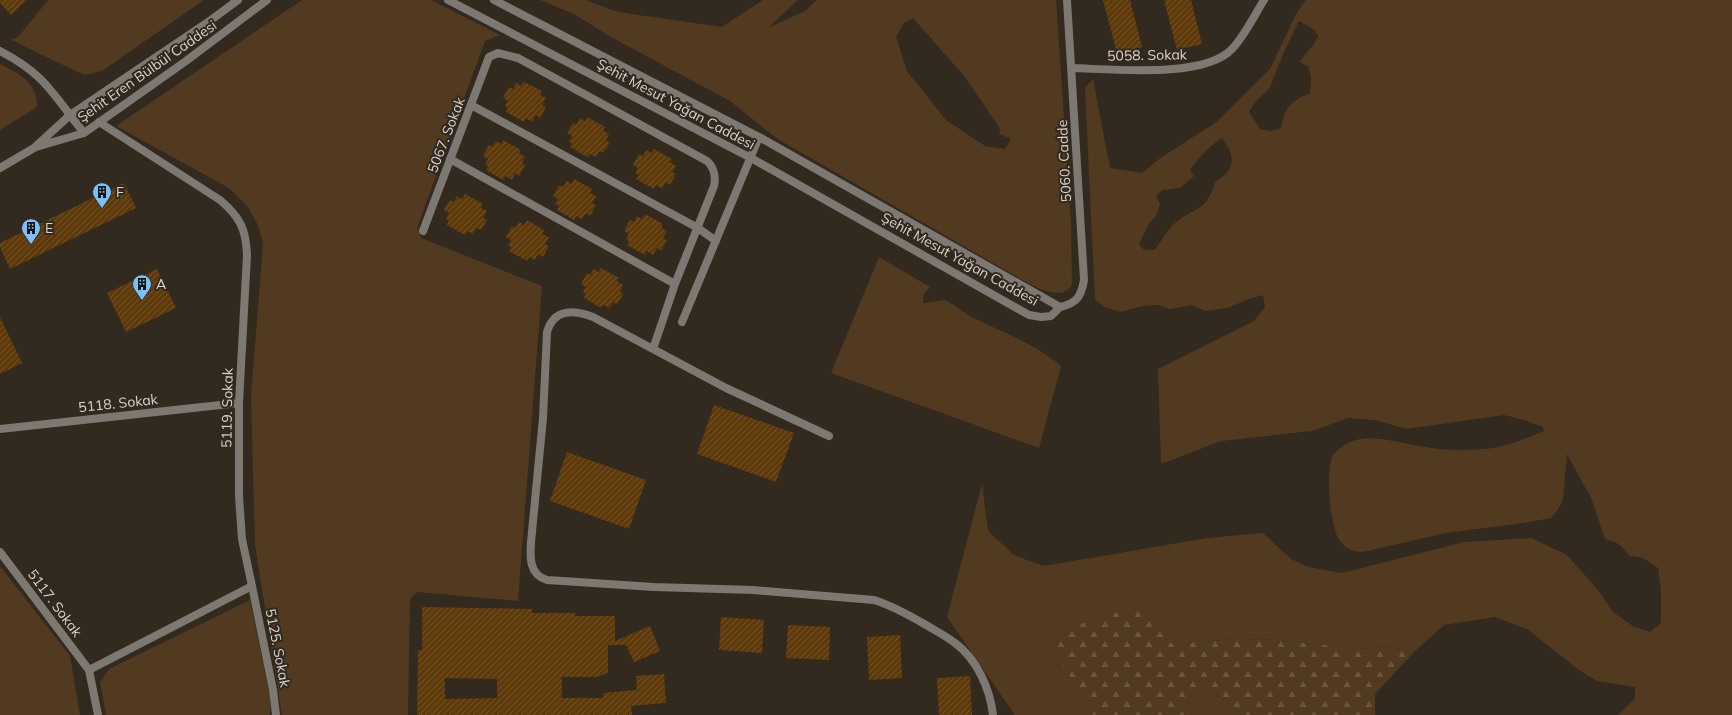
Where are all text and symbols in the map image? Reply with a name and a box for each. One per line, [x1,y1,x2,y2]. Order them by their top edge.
street label: Şehit Eren Bülbül Caddesi [74,16,220,126]
street label: 5058. Sokak [1107,45,1188,65]
street label: Şehit Mesut Yağan Caddesi [594,55,758,153]
street label: 5067. Sokak [423,94,469,176]
street label: 5060. Cadde [1053,119,1075,203]
building icon: F [91,181,113,209]
place label: F [116,183,124,201]
street label: Şehit Mesut Yağan Caddesi [878,208,1042,310]
building icon: E [20,217,42,245]
place label: E [45,219,53,237]
building icon: A [131,273,153,301]
place label: A [156,275,167,293]
street label: 5119. Sokak [217,367,237,448]
street label: 5118. Sokak [77,390,159,416]
street label: 5117. Sokak [24,566,87,641]
street label: 5125. Sokak [262,607,295,690]

